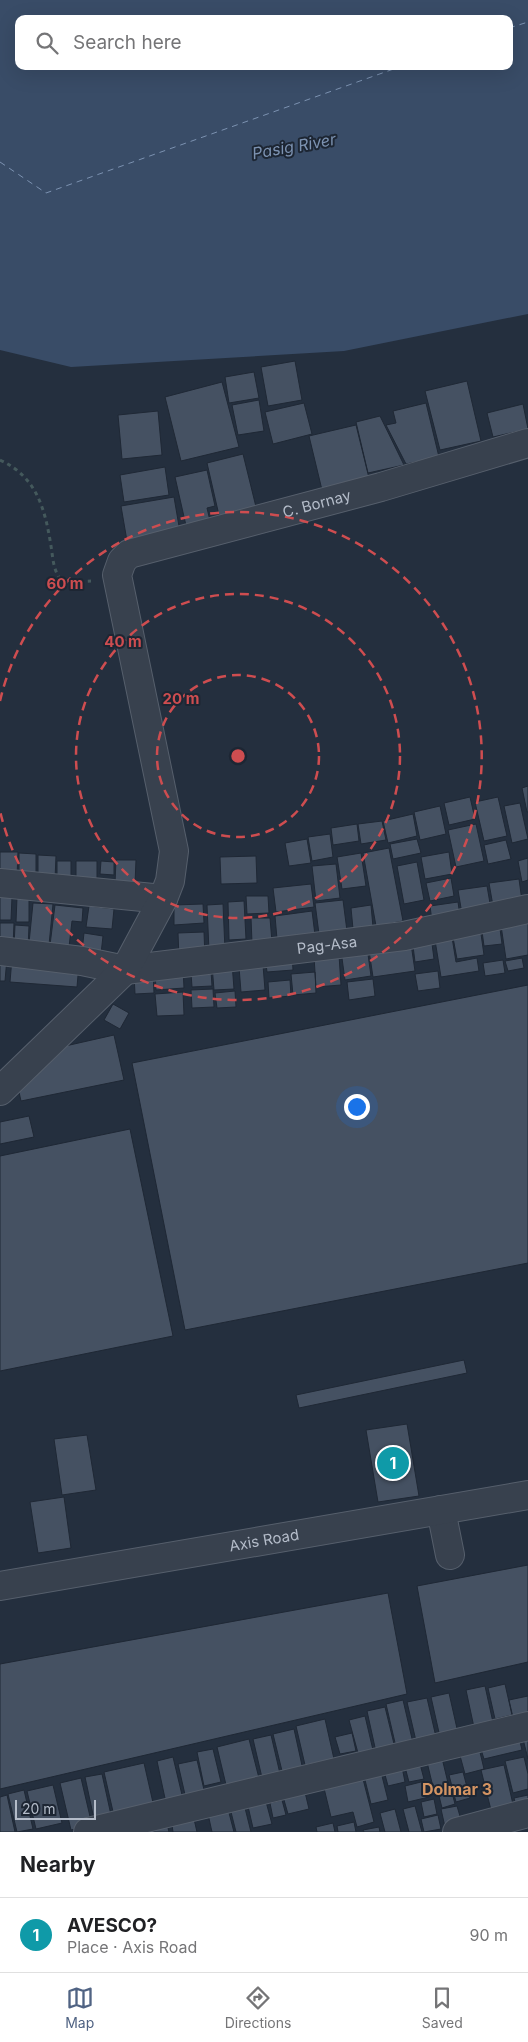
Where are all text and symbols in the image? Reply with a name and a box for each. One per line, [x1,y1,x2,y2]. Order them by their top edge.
search box [15,15,513,70]
icon: search [33,29,61,57]
text: Search here [73,31,182,54]
water label: Pasig River [251,129,338,163]
street label: C. Bornay [281,485,353,522]
text: 60 m [46,574,84,593]
text: 40 m [104,632,142,651]
text: 20 m [163,689,199,708]
centre of rings [229,747,247,765]
street label: Pag-Asa [296,932,358,958]
your location [344,1094,370,1120]
pin: 1 [377,1444,409,1482]
street label: Axis Road [228,1525,300,1555]
district label: Dolmar 3 [422,1779,492,1799]
scale bar [15,1797,96,1820]
text: 20 m [22,1800,56,1817]
text: Nearby [20,1852,95,1877]
text: AVESCO? [67,1914,157,1937]
text: 1 [33,1925,39,1945]
text: 90 m [469,1925,508,1945]
text: Place · Axis Road [67,1937,197,1957]
tab: Map [65,1984,94,2031]
tab: Directions [225,1984,291,2031]
tab: Saved [422,1984,463,2031]

